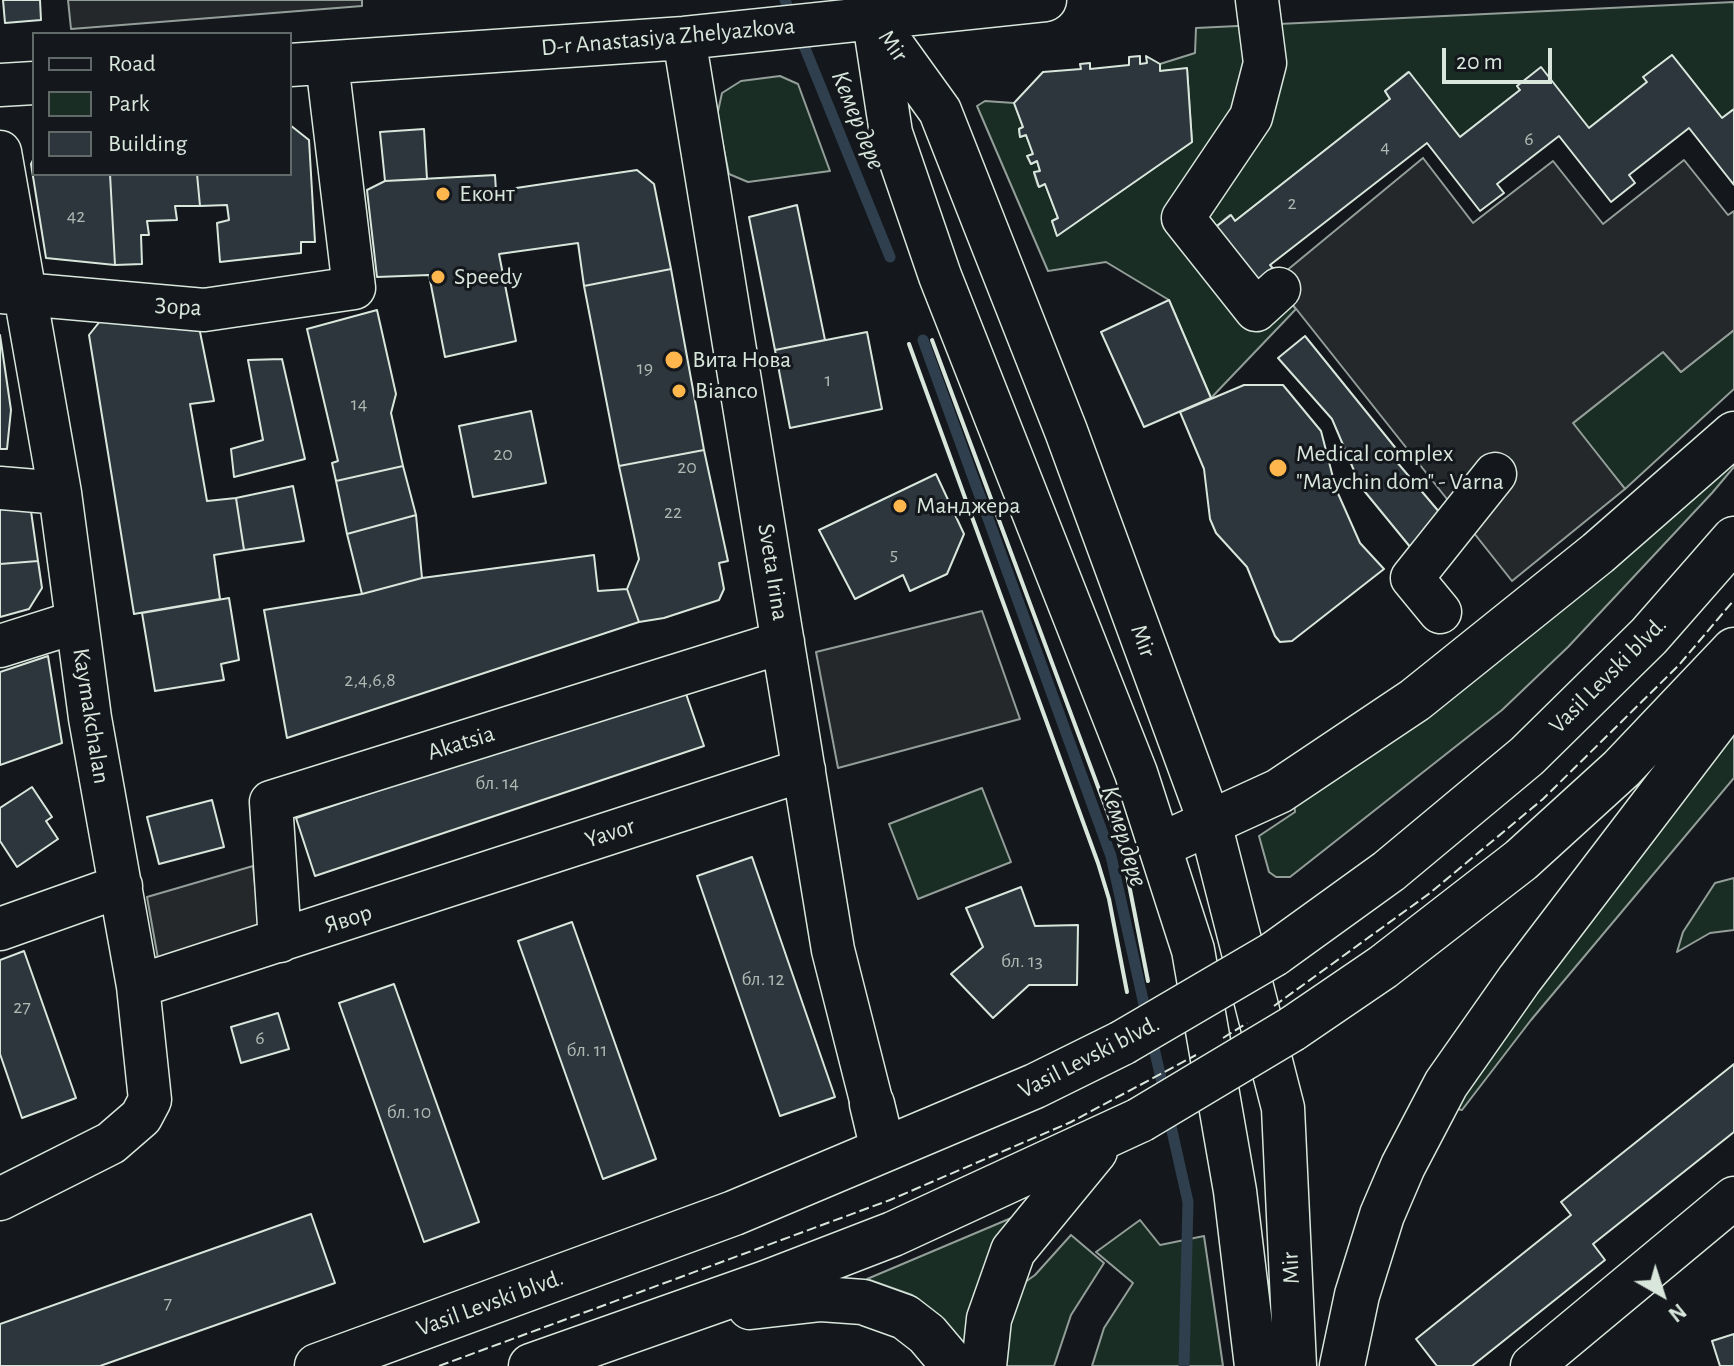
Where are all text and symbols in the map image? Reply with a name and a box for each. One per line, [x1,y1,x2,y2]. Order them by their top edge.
street label: D-r Anastasiya Zhelyazkova [540,12,796,62]
street label: Mir [872,24,914,68]
legend [32,32,292,176]
scale bar [1446,32,1556,82]
text: 20 m [1456,50,1503,74]
text: Road [108,52,156,76]
water label: Кемер дере [824,66,892,174]
text: Park [108,92,149,116]
house number: 6 [1524,127,1534,151]
text: Building [108,132,187,156]
house number: 4 [1380,135,1390,159]
place label: Еконт [459,180,515,208]
marker: Еконт [434,185,452,203]
house number: 2 [1287,191,1297,215]
house number: 42 [67,204,85,228]
place label: Speedy [454,263,522,291]
marker: Speedy [429,268,447,286]
street label: Зора [154,291,202,323]
place label: Вита Нова [692,346,791,374]
marker: Вита Нова [663,349,685,371]
house number: 19 [637,356,653,380]
house number: 1 [825,368,831,392]
place label: Bianco [695,377,758,405]
marker: Bianco [670,382,688,400]
house number: 14 [351,392,367,416]
place label: Medical complex "Maychin dom" - Varna [1296,440,1504,496]
house number: 20 [493,442,513,466]
house number: 20 [677,455,697,479]
marker: Medical complex "Maychin dom" - Varna [1267,457,1289,479]
place label: Манджера [916,492,1020,520]
marker: Манджера [891,497,909,515]
house number: 22 [664,500,682,524]
street label: Sveta Irina [751,522,795,622]
house number: 5 [890,542,898,566]
street label: Vasil Levski blvd. [1543,610,1673,740]
street label: Mir [1124,621,1162,661]
street label: Kaymakchalan [66,646,116,786]
house number: 2,4,6,8 [344,668,396,692]
street label: Akatsia [424,719,498,767]
house number: бл. 14 [475,771,519,795]
water label: Кемер дере [1094,782,1154,890]
street label: Yavor [581,811,639,855]
street label: Явор [321,898,375,940]
house number: бл. 13 [1001,949,1043,973]
house number: бл. 12 [742,967,784,991]
house number: 27 [13,995,31,1019]
street label: Vasil Levski blvd. [1014,1009,1164,1105]
house number: 6 [255,1026,265,1050]
house number: бл. 11 [567,1038,607,1062]
house number: бл. 10 [387,1100,431,1124]
street label: Mir [1276,1251,1306,1285]
north arrow [1622,1254,1702,1334]
street label: Vasil Levski blvd. [413,1263,567,1343]
house number: 7 [164,1291,172,1315]
text: N [1664,1299,1690,1326]

